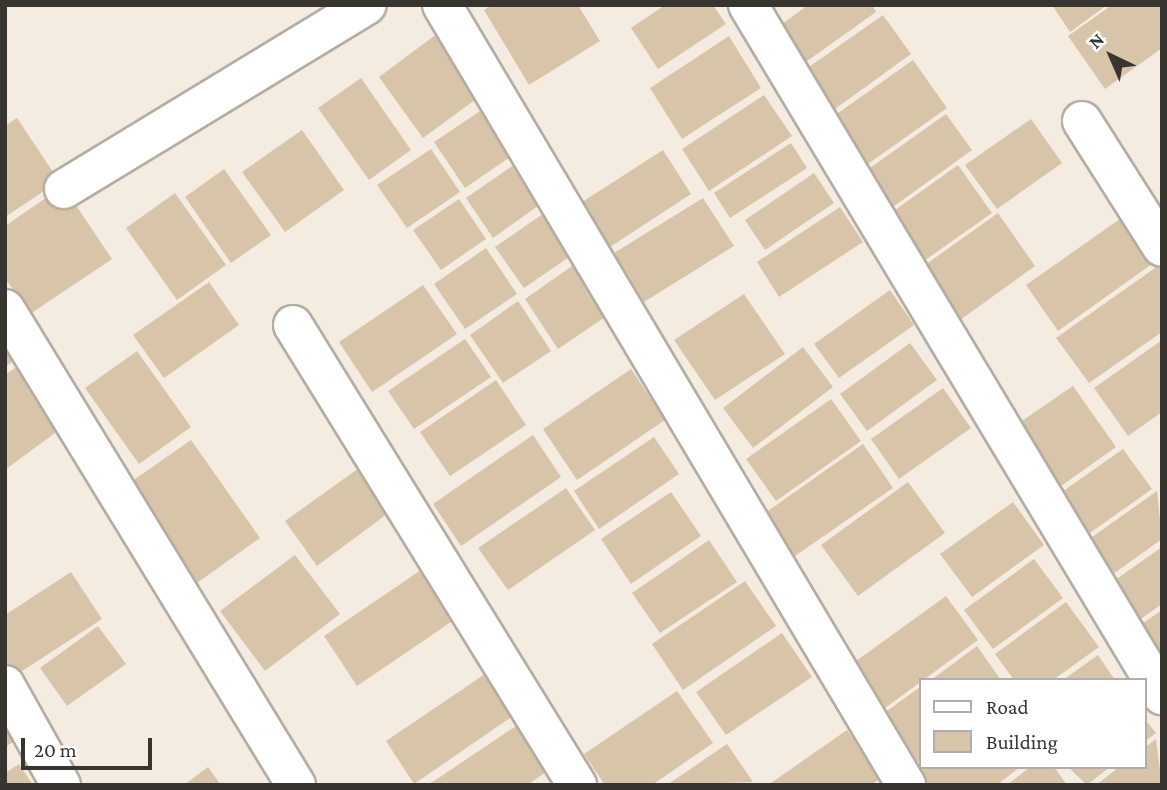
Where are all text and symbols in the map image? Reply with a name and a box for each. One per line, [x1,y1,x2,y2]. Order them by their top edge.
north arrow [1076,21,1146,91]
text: N [1084,28,1108,53]
legend [918,678,1146,769]
text: Road [986,695,1029,719]
scale bar [24,724,156,768]
text: Building [986,730,1058,754]
text: 20 m [34,738,77,762]

